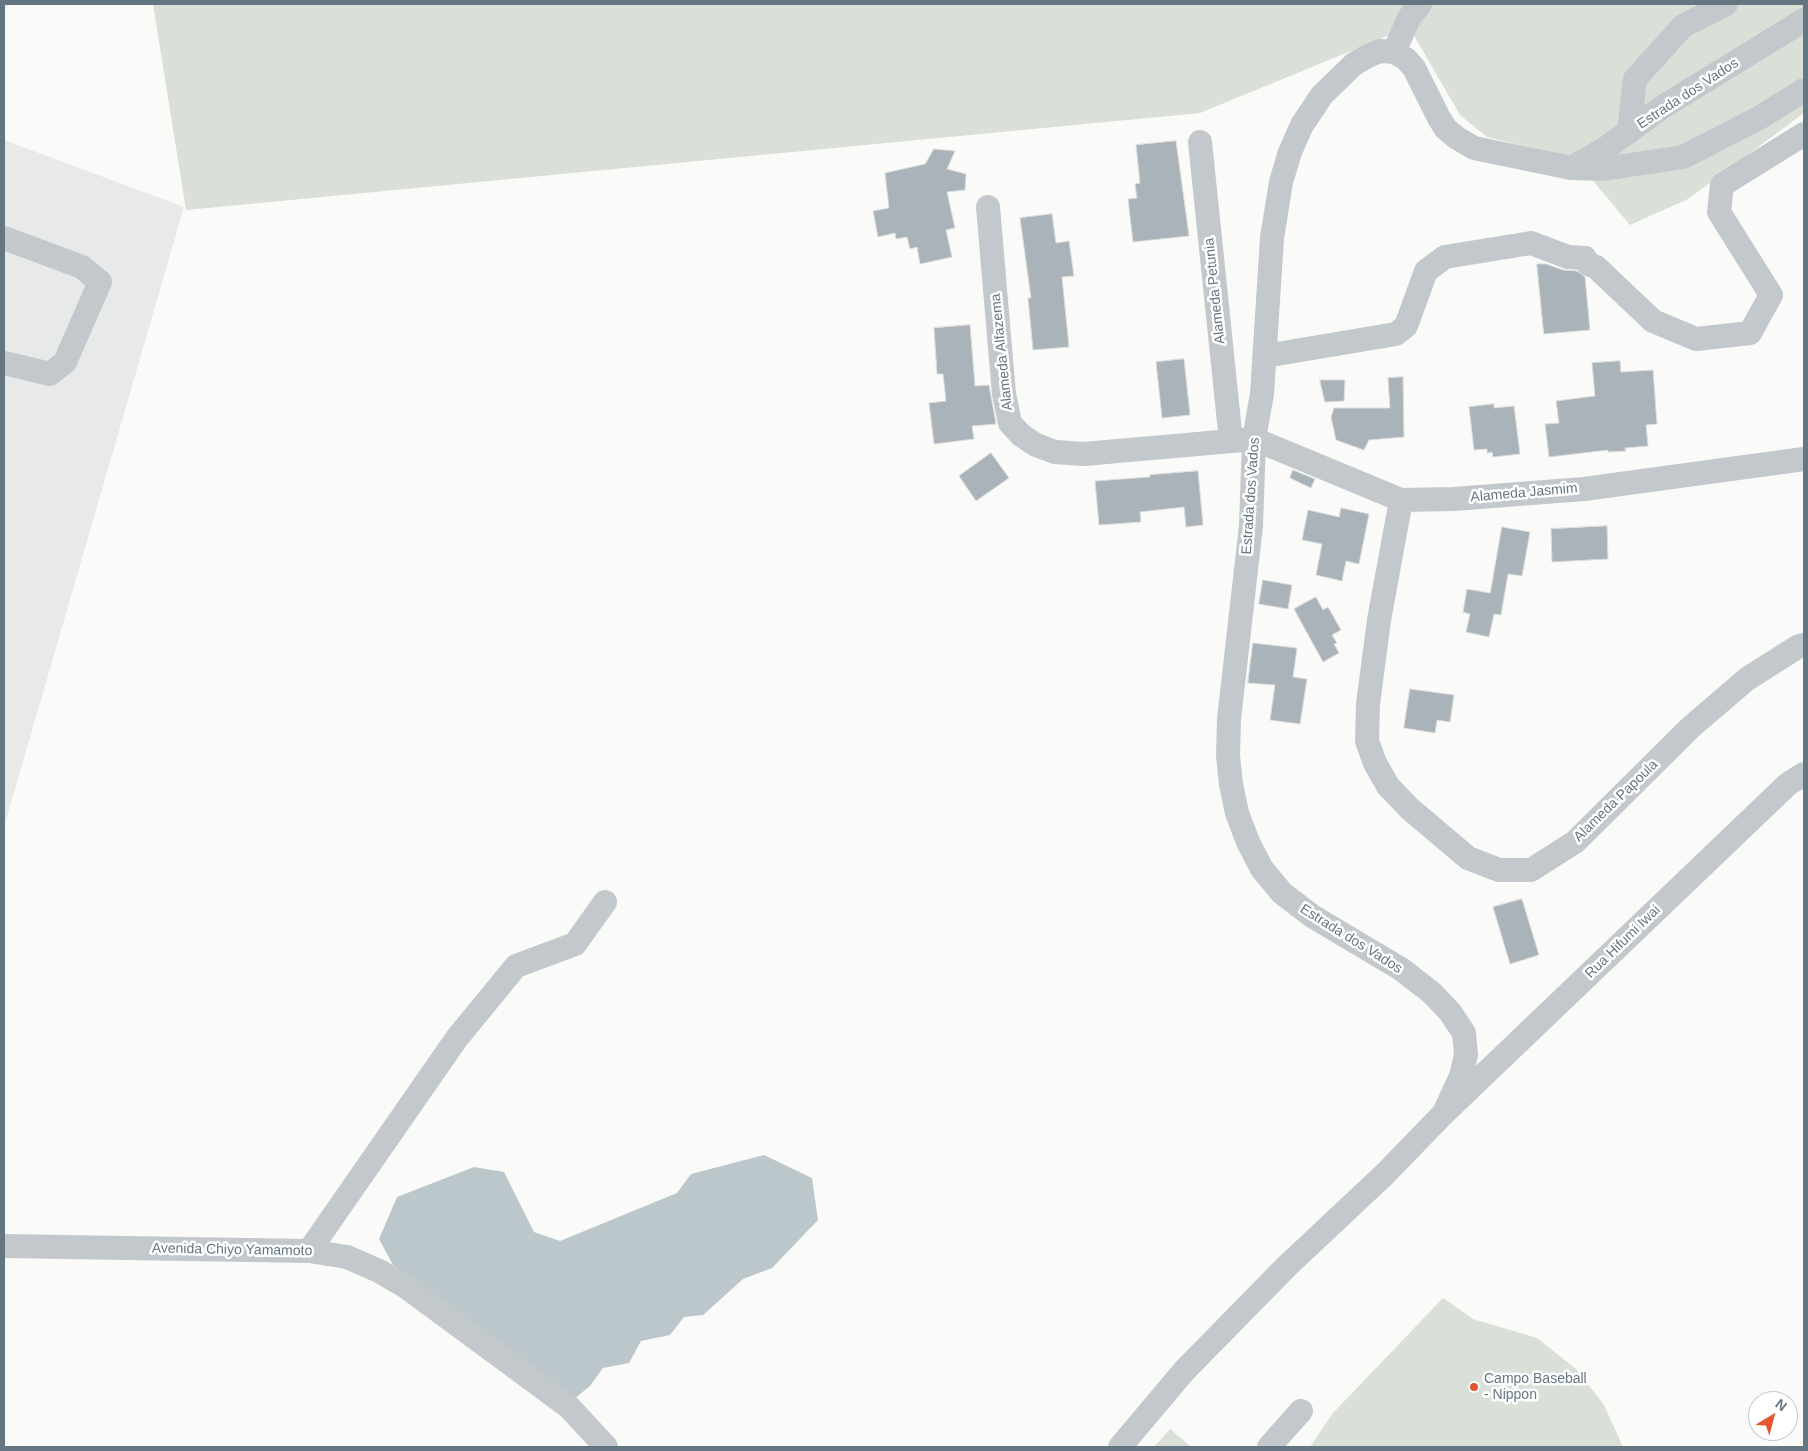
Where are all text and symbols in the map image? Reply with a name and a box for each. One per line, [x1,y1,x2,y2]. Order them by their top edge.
street label: Estrada dos Vados [1634,55,1742,133]
street label: Alameda Petunia [1201,237,1229,345]
street label: Alameda Alfazema [988,293,1016,411]
street label: Estrada dos Vados [1239,437,1263,555]
street label: Alameda Jasmim [1470,480,1578,506]
street label: Alameda Papoula [1570,757,1662,845]
street label: Estrada dos Vados [1297,901,1405,977]
street label: Rua Hifumi Iwai [1582,902,1664,982]
street label: Avenida Chiyo Yamamoto [152,1240,312,1260]
place label: Campo Baseball - Nippon [1484,1371,1587,1404]
marker: Campo Baseball - Nippon [1468,1381,1480,1393]
north arrow [1748,1391,1798,1441]
text: N [1773,1395,1790,1414]

